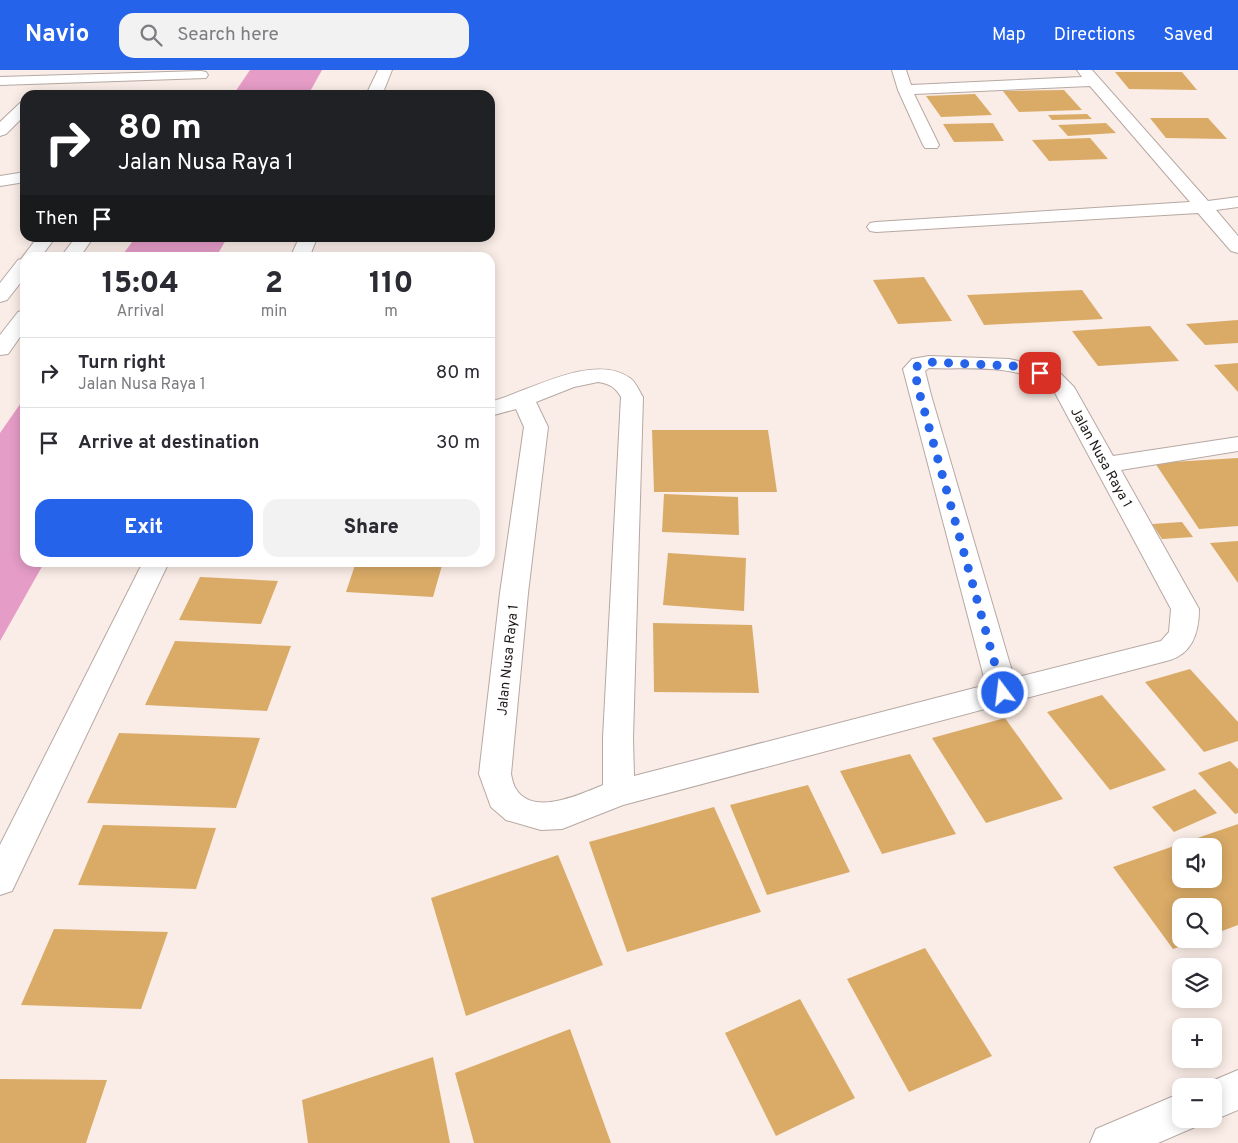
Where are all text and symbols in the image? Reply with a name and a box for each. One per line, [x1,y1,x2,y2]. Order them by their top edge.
search box [119,13,469,58]
text: Navio [25,20,89,50]
icon: search [137,21,165,49]
text: Search here [177,23,279,47]
text: Map [992,24,1026,47]
text: Directions [1054,24,1136,47]
text: Saved [1164,24,1213,47]
text: 80 m [118,107,202,151]
icon: right [35,110,100,175]
text: Jalan Nusa Raya 1 [118,150,294,177]
icon: arrive [88,205,116,233]
text: Then [35,207,78,231]
text: 15:04 [102,266,179,303]
text: 2 [265,266,283,303]
text: 110 [369,266,413,303]
text: Arrival [116,302,164,322]
text: min [261,302,287,322]
text: m [384,302,398,322]
text: Turn right [78,351,166,375]
pin [1019,352,1061,394]
icon: right [35,359,63,387]
icon: arrive [1026,359,1054,387]
text: 80 m [436,361,480,385]
text: Jalan Nusa Raya 1 [78,375,206,395]
street label: Jalan Nusa Raya 1 [1066,405,1135,511]
icon: arrive [35,429,63,457]
text: Arrive at destination [78,431,259,455]
text: 30 m [436,431,480,455]
button: Exit [35,499,253,557]
button: Share [263,499,480,557]
street label: Jalan Nusa Raya 1 [494,604,523,717]
position arrow [976,666,1028,718]
map controls [1172,838,1222,1128]
button: sound [1172,838,1222,888]
button: search [1172,898,1222,948]
button: layers [1172,958,1222,1008]
button: + [1172,1018,1222,1068]
button: − [1172,1078,1222,1128]

